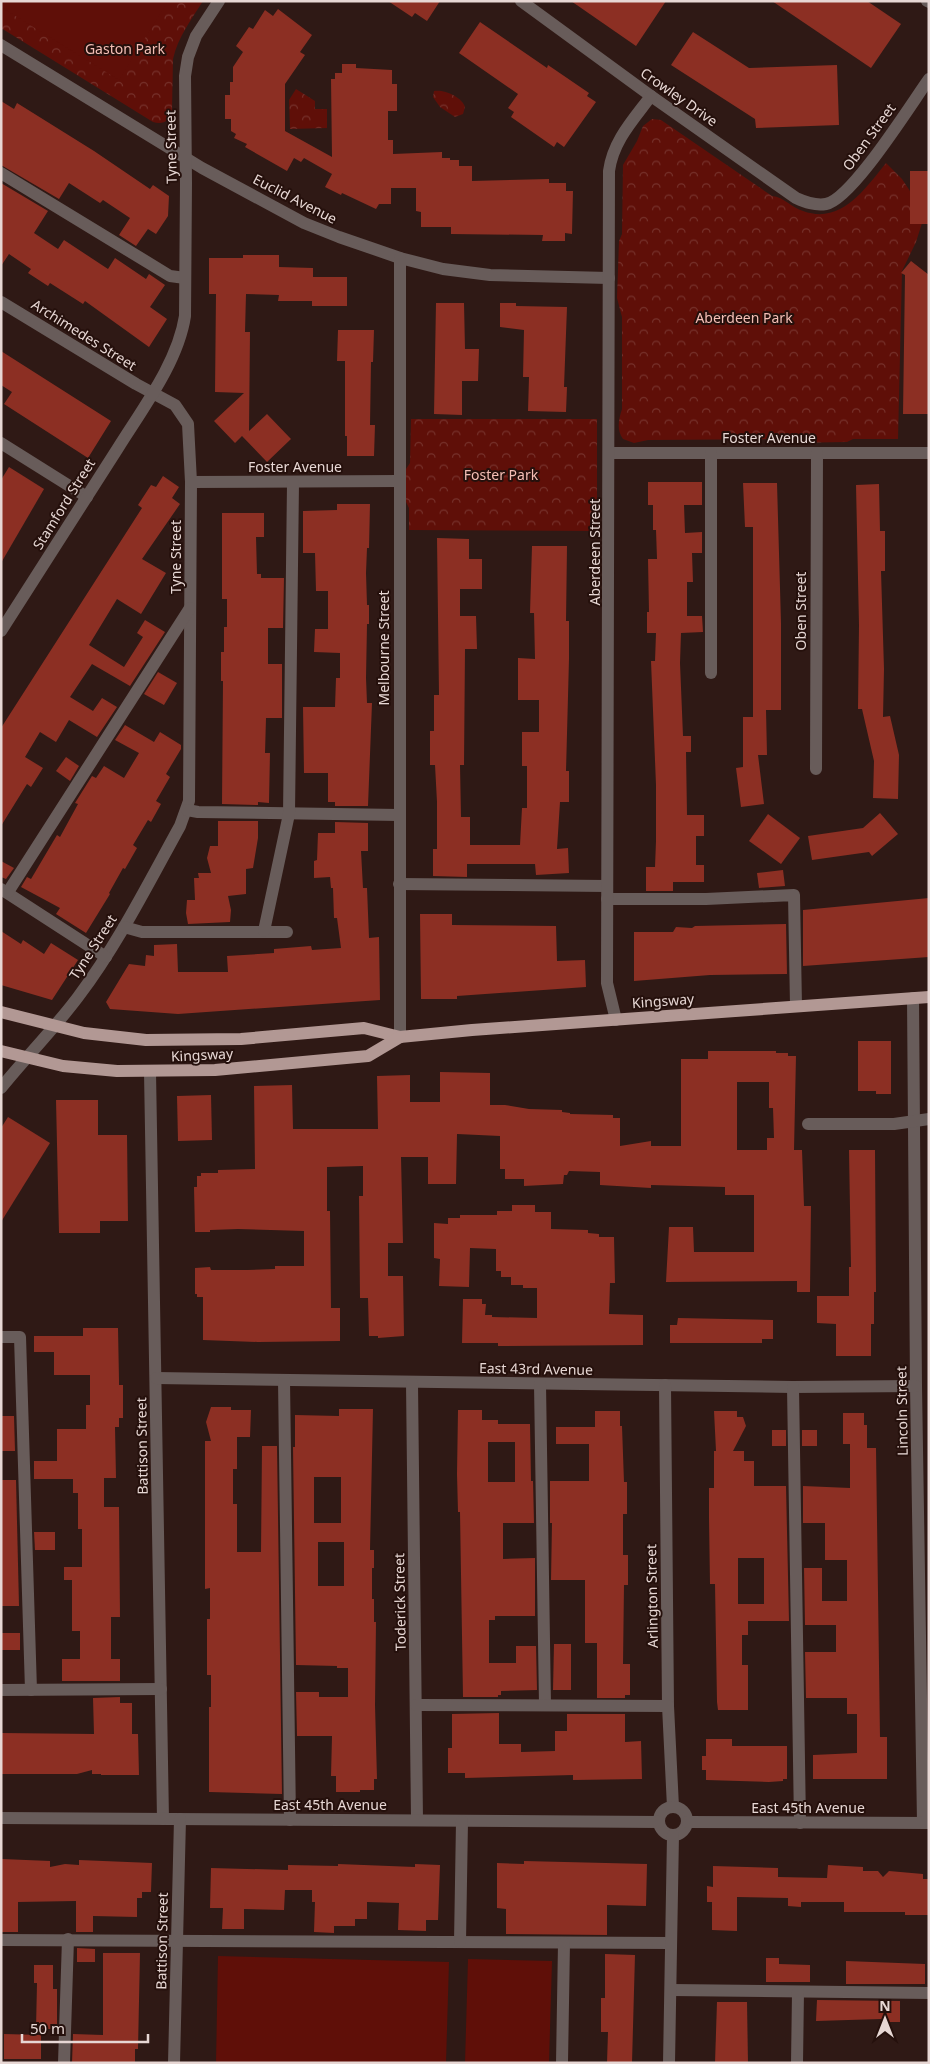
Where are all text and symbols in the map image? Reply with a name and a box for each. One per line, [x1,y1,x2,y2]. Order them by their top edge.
park label: Gaston Park [85,39,166,58]
street label: Crowley Drive [637,63,722,130]
street label: Oben Street [838,99,899,174]
street label: Tyne Street [160,110,181,184]
street label: Euclid Avenue [250,169,341,228]
street label: Archimedes Street [28,295,140,375]
park label: Aberdeen Park [695,308,793,327]
street label: Foster Avenue [722,428,816,447]
street label: Stamford Street [28,455,99,553]
street label: Foster Avenue [248,457,342,476]
park label: Foster Park [464,465,539,484]
street label: Aberdeen Street [585,499,604,605]
street label: Tyne Street [166,520,185,594]
street label: Oben Street [791,572,810,650]
street label: Melbourne Street [374,591,393,706]
street label: Tyne Street [64,911,121,983]
street label: Kingsway [631,989,696,1012]
street label: Kingsway [170,1043,234,1066]
street label: East 43rd Avenue [479,1358,593,1379]
street label: Lincoln Street [891,1366,912,1456]
street label: Battison Street [131,1397,152,1495]
street label: Arlington Street [641,1544,662,1648]
street label: Toderick Street [389,1553,410,1651]
street label: East 45th Avenue [273,1795,387,1814]
street label: East 45th Avenue [751,1798,865,1817]
street label: Battison Street [151,1892,172,1990]
north arrow [860,1994,910,2044]
text: N [879,1996,891,2015]
scale bar [22,2012,149,2044]
text: 50 m [30,2018,65,2038]

